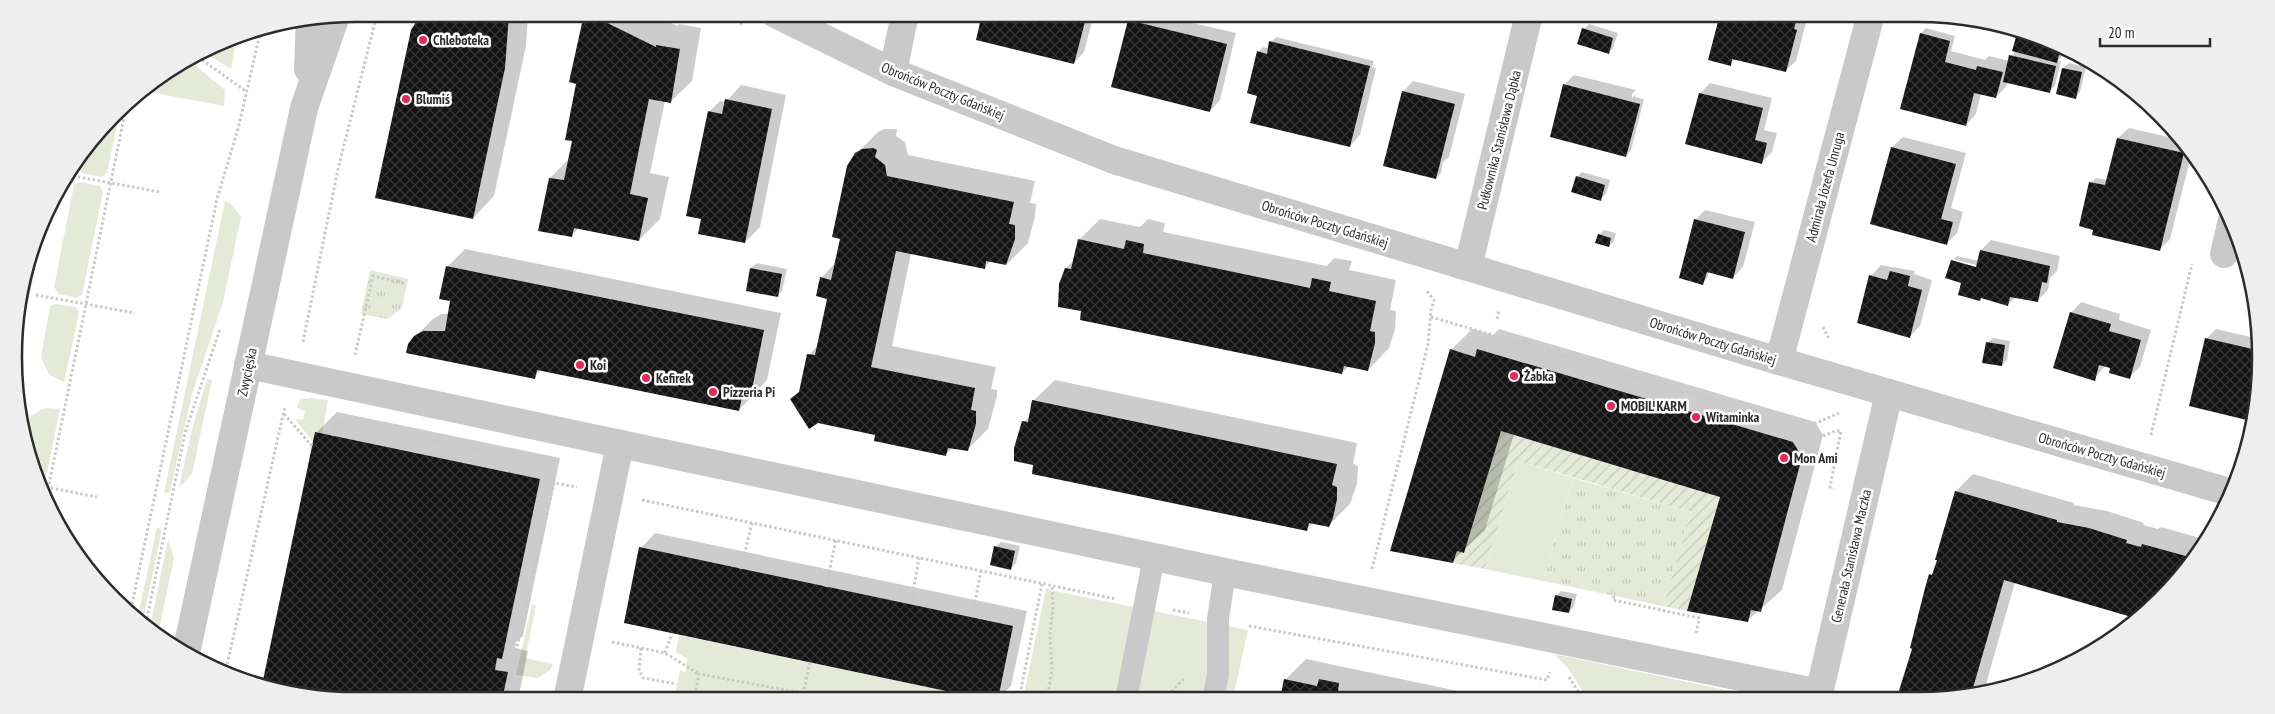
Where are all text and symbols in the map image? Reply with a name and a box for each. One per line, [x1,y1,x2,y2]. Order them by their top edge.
scale bar [2100,15,2210,47]
text: 20 m [2108,23,2134,42]
place label: Chleboteka [433,31,489,49]
marker: Chleboteka [417,34,429,46]
street label: Obrońców Poczty Gdańskiej [879,58,1007,124]
street label: Pułkownika Stanisława Dąbka [1473,68,1525,212]
place label: Blumiś [416,90,450,108]
marker: Blumiś [400,93,412,105]
street label: Admirała Józefa Unruga [1802,130,1848,244]
street label: Obrońców Poczty Gdańskiej [1259,196,1391,252]
street label: Obrońców Poczty Gdańskiej [1647,313,1779,369]
street label: Zwycięska [233,346,261,398]
place label: Koi [590,356,606,374]
marker: Koi [574,359,586,371]
place label: Żabka [1524,367,1554,385]
place label: Kefirek [656,369,691,387]
marker: Żabka [1508,370,1520,382]
marker: Kefirek [640,372,652,384]
place label: Pizzeria Pi [723,383,775,401]
marker: Pizzeria Pi [707,386,719,398]
place label: MOBIL KARM [1621,397,1687,415]
marker: MOBIL KARM [1605,400,1617,412]
place label: Witaminka [1705,408,1760,426]
marker: Witaminka [1690,411,1702,423]
street label: Obrońców Poczty Gdańskiej [2036,428,2168,482]
place label: Mon Ami [1794,449,1838,467]
marker: Mon Ami [1778,452,1790,464]
street label: Generała Stanisława Maczka [1827,488,1875,624]

